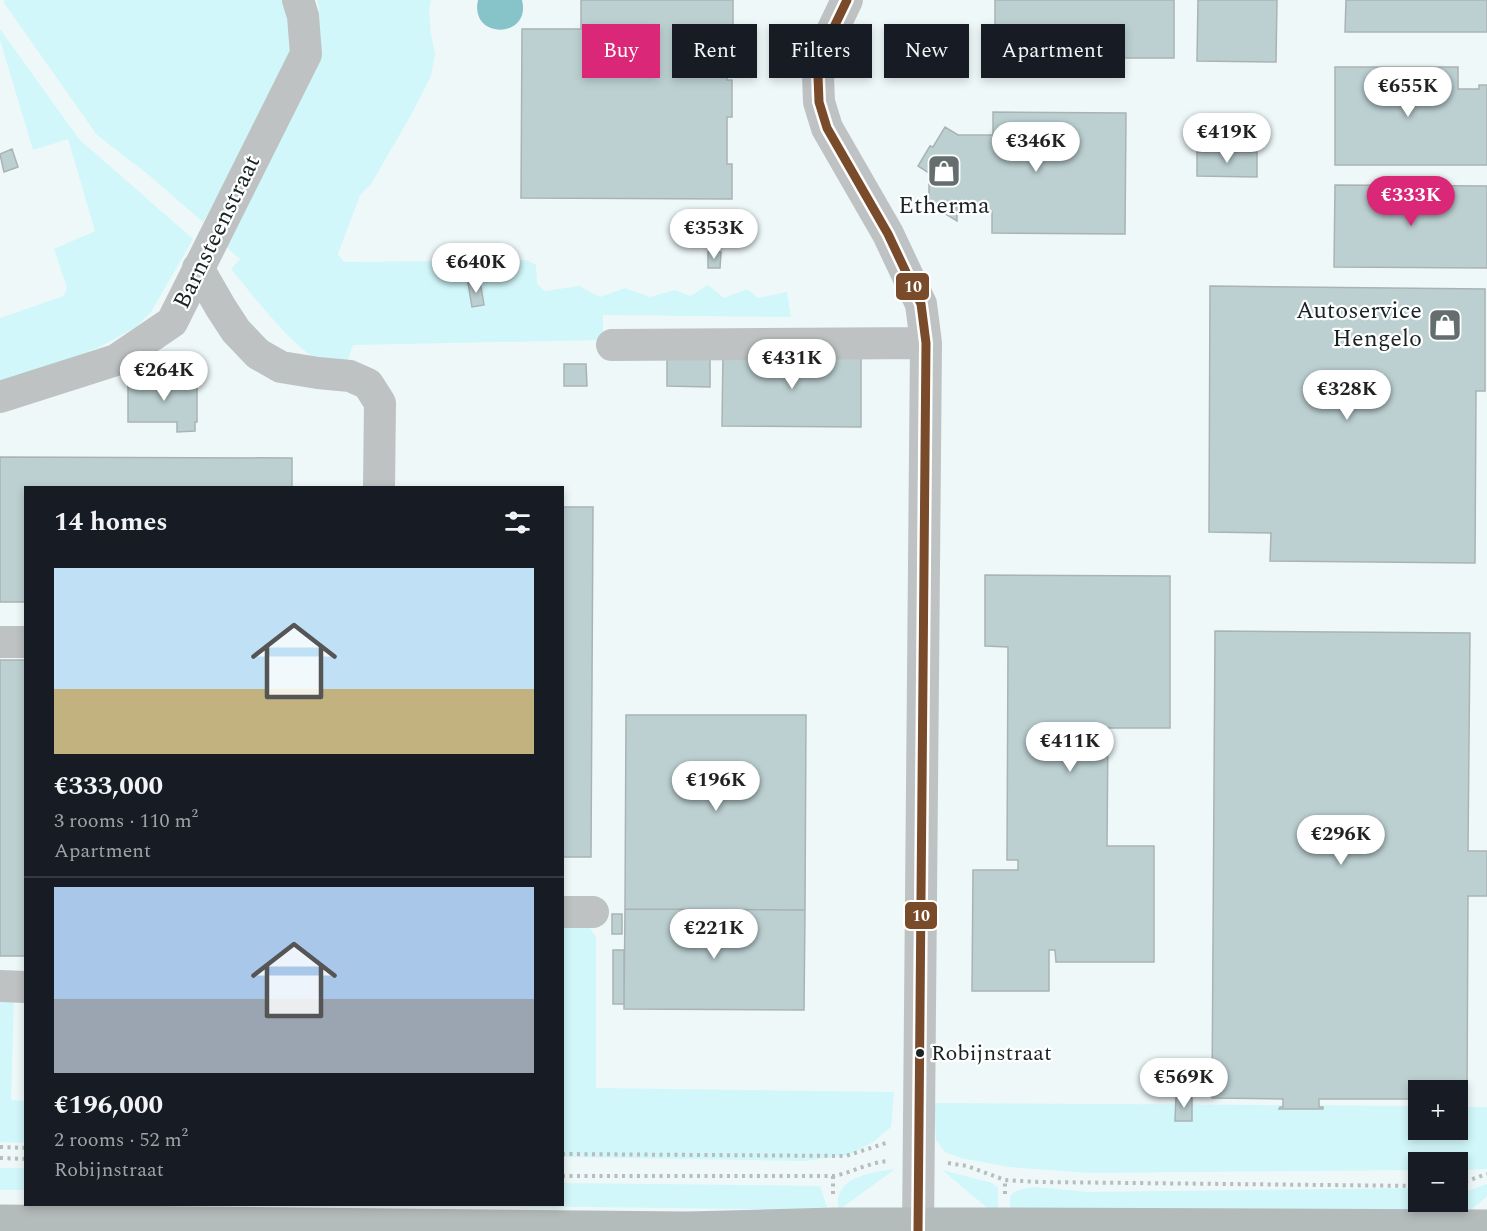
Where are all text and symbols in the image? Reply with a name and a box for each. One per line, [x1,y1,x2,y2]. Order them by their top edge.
chip: Buy [582,24,660,78]
chip: Rent [672,24,757,78]
chip: Filters [769,24,872,78]
chip: New [884,24,969,78]
chip: Apartment [981,24,1125,78]
pin: €655K [1366,67,1450,118]
text: €655K [1378,71,1438,101]
pin: €419K [1185,113,1269,164]
text: €419K [1197,117,1257,147]
pin: €346K [994,122,1078,173]
text: €346K [1006,126,1066,156]
street label: Barnsteenstraat [164,149,270,315]
shop icon: Etherma [926,153,962,189]
pin: €333K [1369,176,1453,227]
text: €333K [1381,180,1441,210]
place label: Etherma [898,188,990,224]
pin: €353K [672,209,756,260]
text: €353K [684,213,744,243]
pin: €640K [434,243,518,294]
text: €640K [446,247,506,277]
line badge: 10 [895,272,930,301]
text: 10 [904,275,922,299]
place label: Autoservice Hengelo [1296,293,1422,357]
shop icon: Autoservice Hengelo [1427,307,1463,343]
pin: €431K [750,339,834,390]
text: €431K [762,343,822,373]
pin: €264K [122,351,206,402]
text: €264K [134,355,194,385]
pin: €328K [1305,370,1389,421]
text: €328K [1317,374,1377,404]
text: 14 homes [54,502,168,542]
icon: filters [501,506,534,539]
icon: home [240,607,348,715]
pin: €411K [1028,722,1112,773]
text: €411K [1040,726,1100,756]
pin: €196K [674,761,758,812]
text: €196K [686,765,746,795]
text: €333,000 [54,766,163,806]
text: 3 rooms · 110 m² [54,806,198,836]
pin: €296K [1299,815,1383,866]
text: €296K [1311,819,1371,849]
text: Apartment [54,836,151,866]
line badge: 10 [904,901,938,930]
text: 10 [912,904,930,928]
pin: €221K [672,909,756,960]
text: €221K [684,913,744,943]
icon: home [240,926,348,1034]
place label: Robijnstraat [931,1037,1052,1070]
marker: Robijnstraat [914,1047,926,1059]
pin: €569K [1142,1058,1226,1109]
text: €569K [1154,1062,1214,1092]
map controls [1408,1080,1468,1212]
button: + [1408,1080,1468,1140]
text: €196,000 [54,1085,163,1125]
text: 2 rooms · 52 m² [54,1125,188,1155]
button: − [1408,1152,1468,1212]
text: Robijnstraat [54,1155,164,1185]

